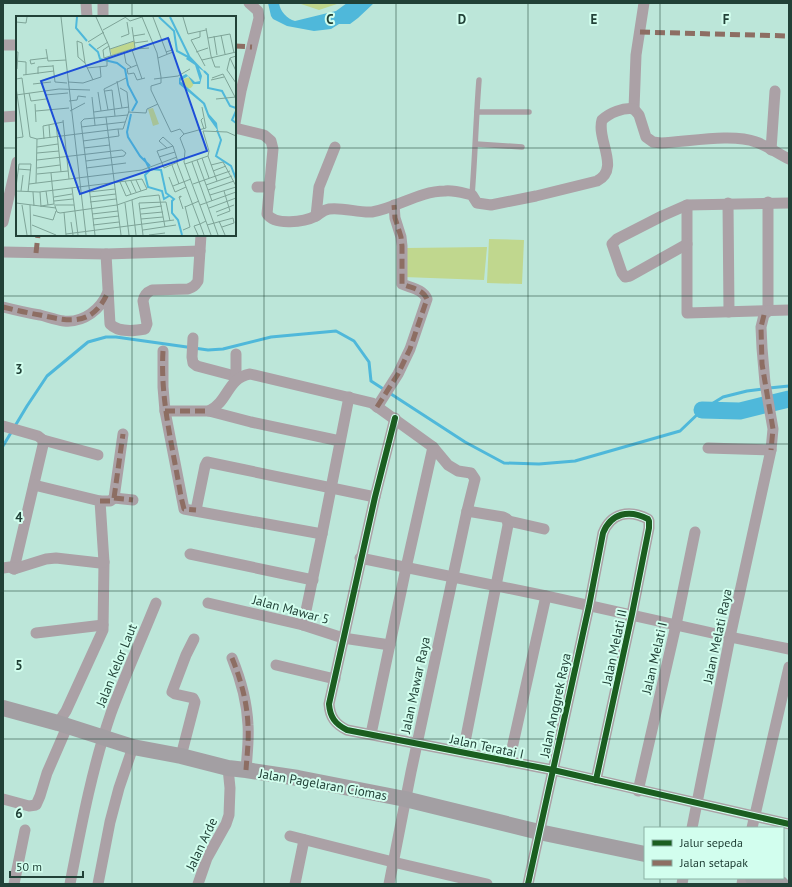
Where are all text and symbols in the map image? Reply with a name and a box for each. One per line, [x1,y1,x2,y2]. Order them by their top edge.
text: C [326,11,334,28]
text: D [458,11,466,28]
text: E [591,11,598,28]
text: F [723,11,730,28]
inset map [16,16,236,236]
text: 3 [15,361,23,378]
text: 4 [15,509,23,526]
street label: Jalan Melati Raya [699,587,736,686]
street label: Jalan Mawar 5 [250,591,331,628]
street label: Jalan Melati II [598,608,631,688]
street label: Jalan Melati I [638,620,671,697]
street label: Jalan Kelor Laut [92,621,141,710]
street label: Jalan Mawar Raya [397,635,434,736]
street label: Jalan Anggrek Raya [536,651,575,760]
text: 5 [15,657,23,674]
street label: Jalan Teratai I [447,730,525,763]
street label: Jalan Pagelaran Ciomas [256,765,388,804]
text: 6 [15,805,23,822]
street label: Jalan Arde [181,815,221,874]
legend [644,827,784,879]
text: Jalur sepeda [679,835,743,850]
scale bar [10,853,83,879]
text: Jalan setapak [679,855,748,870]
text: 50 m [16,859,42,874]

